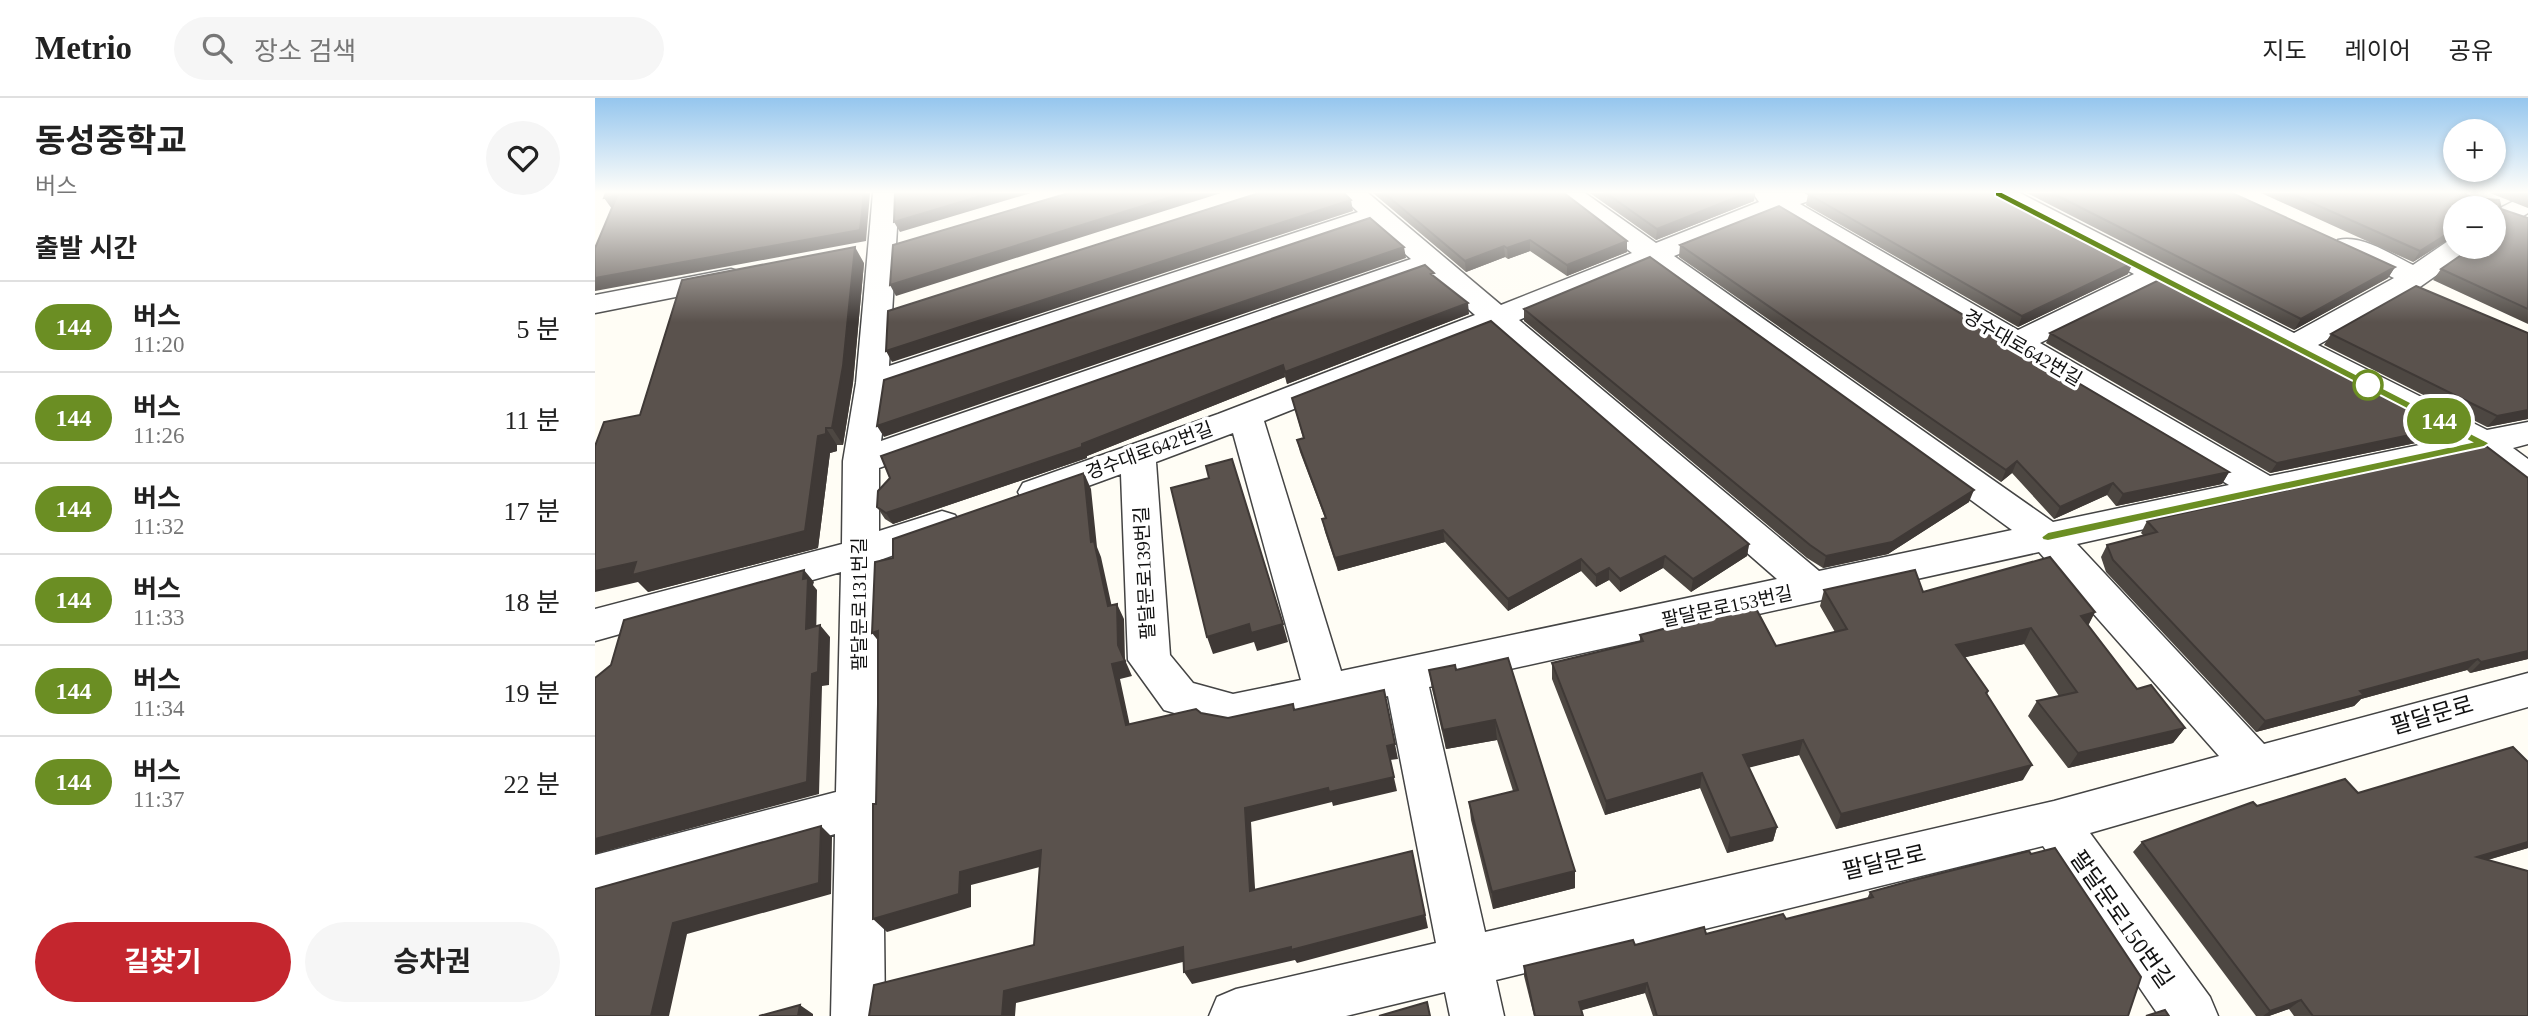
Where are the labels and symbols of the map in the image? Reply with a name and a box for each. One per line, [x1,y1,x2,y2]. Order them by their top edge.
street label: 경수대로642번길 [1960,305,2086,390]
unlabelled marker [2353,370,2383,400]
line badge: 144 [2399,398,2479,444]
street label: 경수대로642번길 [1083,418,1215,483]
street label: 팔달문로139번길 [1131,506,1158,640]
street label: 팔달문로131번길 [849,537,870,671]
street label: 팔달문로153번길 [1660,582,1795,631]
street label: 팔달문로 [2388,692,2476,739]
street label: 팔달문로 [1840,841,1928,884]
street label: 팔달문로150번길 [2065,846,2178,993]

